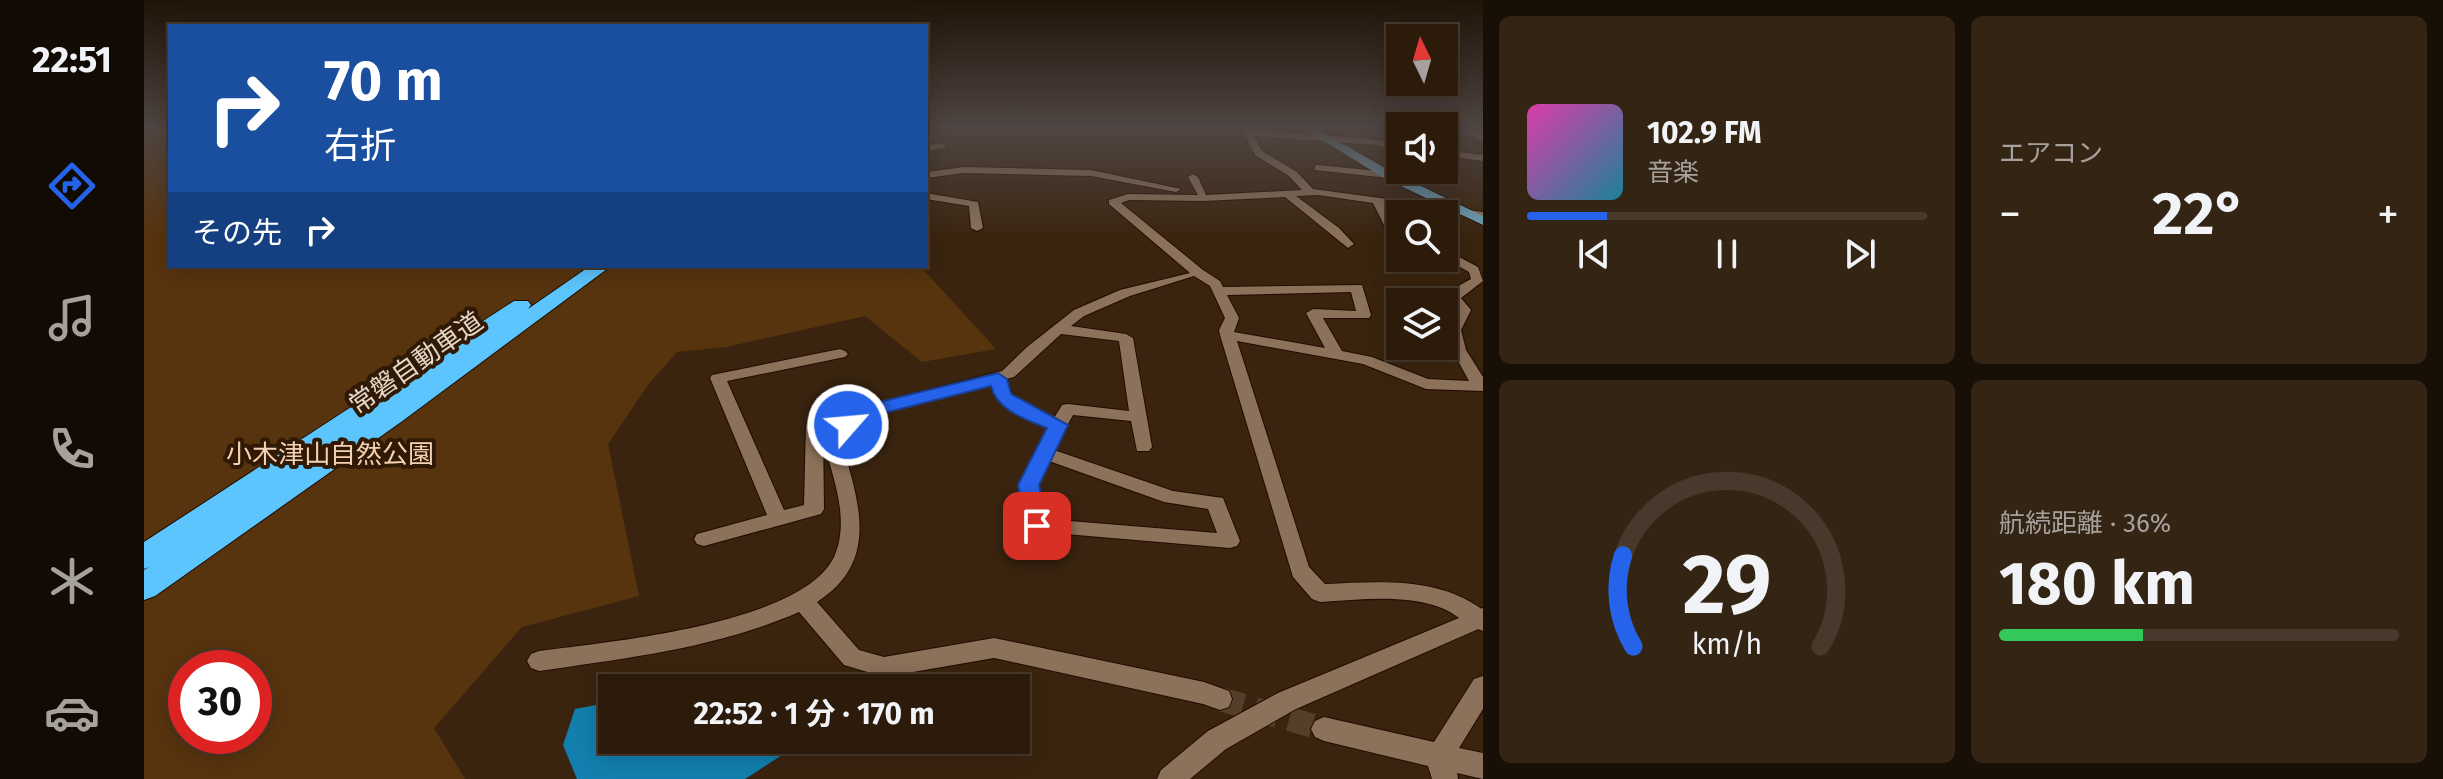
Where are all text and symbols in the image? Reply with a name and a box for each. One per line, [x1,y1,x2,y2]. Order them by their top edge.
north arrow [1386,24,1458,96]
map controls [1386,24,1458,360]
text: 22:51 [32,38,112,82]
text: 70 m [324,48,443,115]
icon: right [192,56,296,160]
button: sound [1386,112,1458,184]
text: 102.9 FM [1647,115,1762,151]
text: 右折 [324,124,396,168]
text: エアコン [1999,138,2103,169]
text: 音楽 [1647,157,1699,188]
icon: directions [44,158,100,214]
text: 22° [2152,178,2246,250]
text: − [1999,188,2021,241]
text: + [2377,188,2399,241]
button: search [1386,200,1458,272]
icon: right [298,208,342,252]
text: その先 [192,215,282,251]
icon: previous [1572,232,1616,276]
icon: pause [1705,232,1749,276]
icon: next [1838,232,1882,276]
button: layers [1386,288,1458,360]
icon: music [44,290,100,346]
street label: 常磐自動車道 [343,306,489,420]
position arrow [806,383,890,467]
icon: phone [44,421,100,477]
park label: 小木津山自然公園 [226,439,434,470]
pin [1003,492,1071,560]
icon: arrive [1015,504,1059,548]
text: 航続距離 · 36% [1999,508,2171,539]
text: 29 [1683,535,1771,635]
text: 180 km [1999,548,2195,620]
icon: climate [44,553,100,609]
text: km/h [1692,627,1762,662]
speed limit sign: 30 [168,650,272,754]
icon: car [44,685,100,741]
text: 22:52 · 1 分 · 170 m [693,696,935,732]

